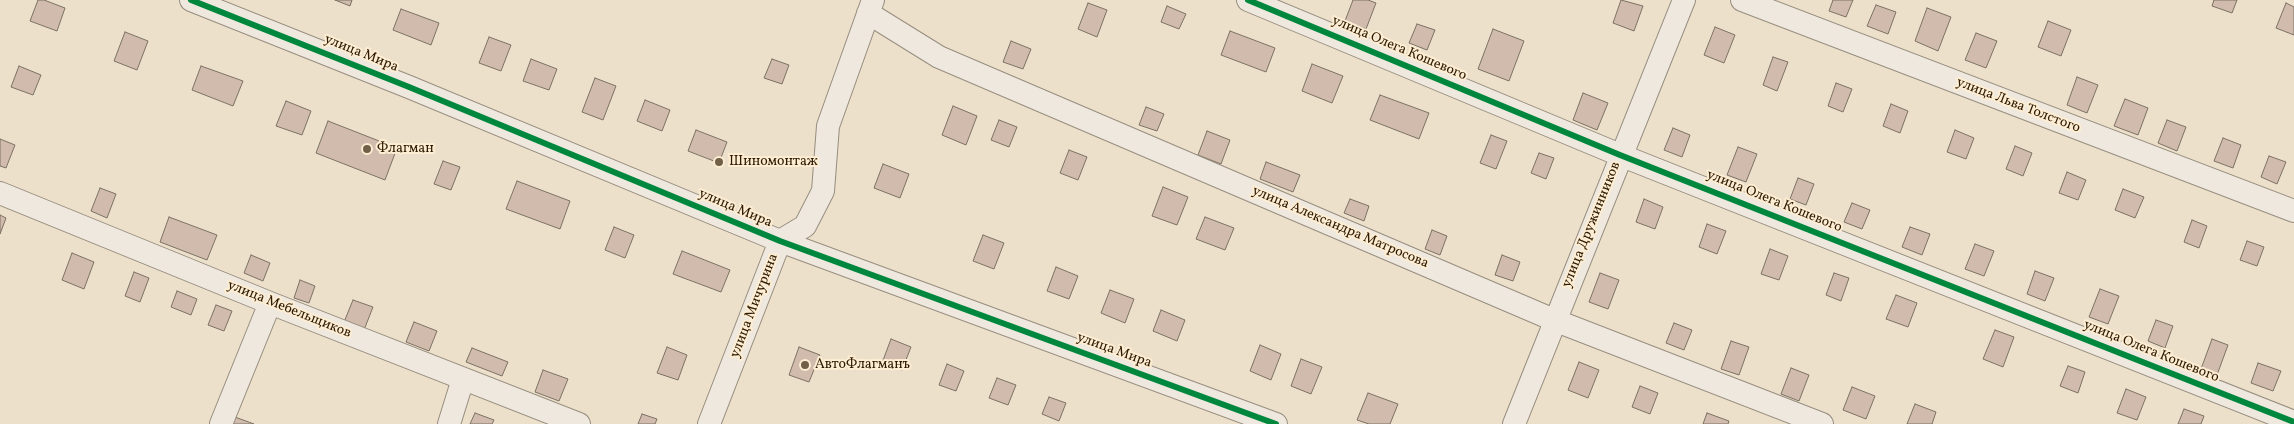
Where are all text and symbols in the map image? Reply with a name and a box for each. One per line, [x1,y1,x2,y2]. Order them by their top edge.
street label: улица Олега Кошевого [1329,13,1469,85]
street label: улица Мира [322,32,400,76]
street label: улица Льва Толстого [1954,75,2082,137]
place label: Флагман [377,141,434,157]
marker: Флагман [361,143,373,155]
place label: Шиномонтаж [729,154,818,170]
marker: Шиномонтаж [713,156,725,168]
street label: улица Дружинников [1559,160,1625,290]
street label: улица Олега Кошевого [1704,167,1844,237]
street label: улица Александра Матросова [1249,183,1431,273]
street label: улица Мира [696,186,774,232]
street label: улица Мичурина [727,251,783,361]
street label: улица Мебельщиков [225,277,353,343]
street label: улица Олега Кошевого [2081,317,2221,387]
street label: улица Мира [1074,330,1154,372]
place label: АвтоФлагманъ [815,357,910,373]
marker: АвтоФлагманъ [799,359,811,371]

